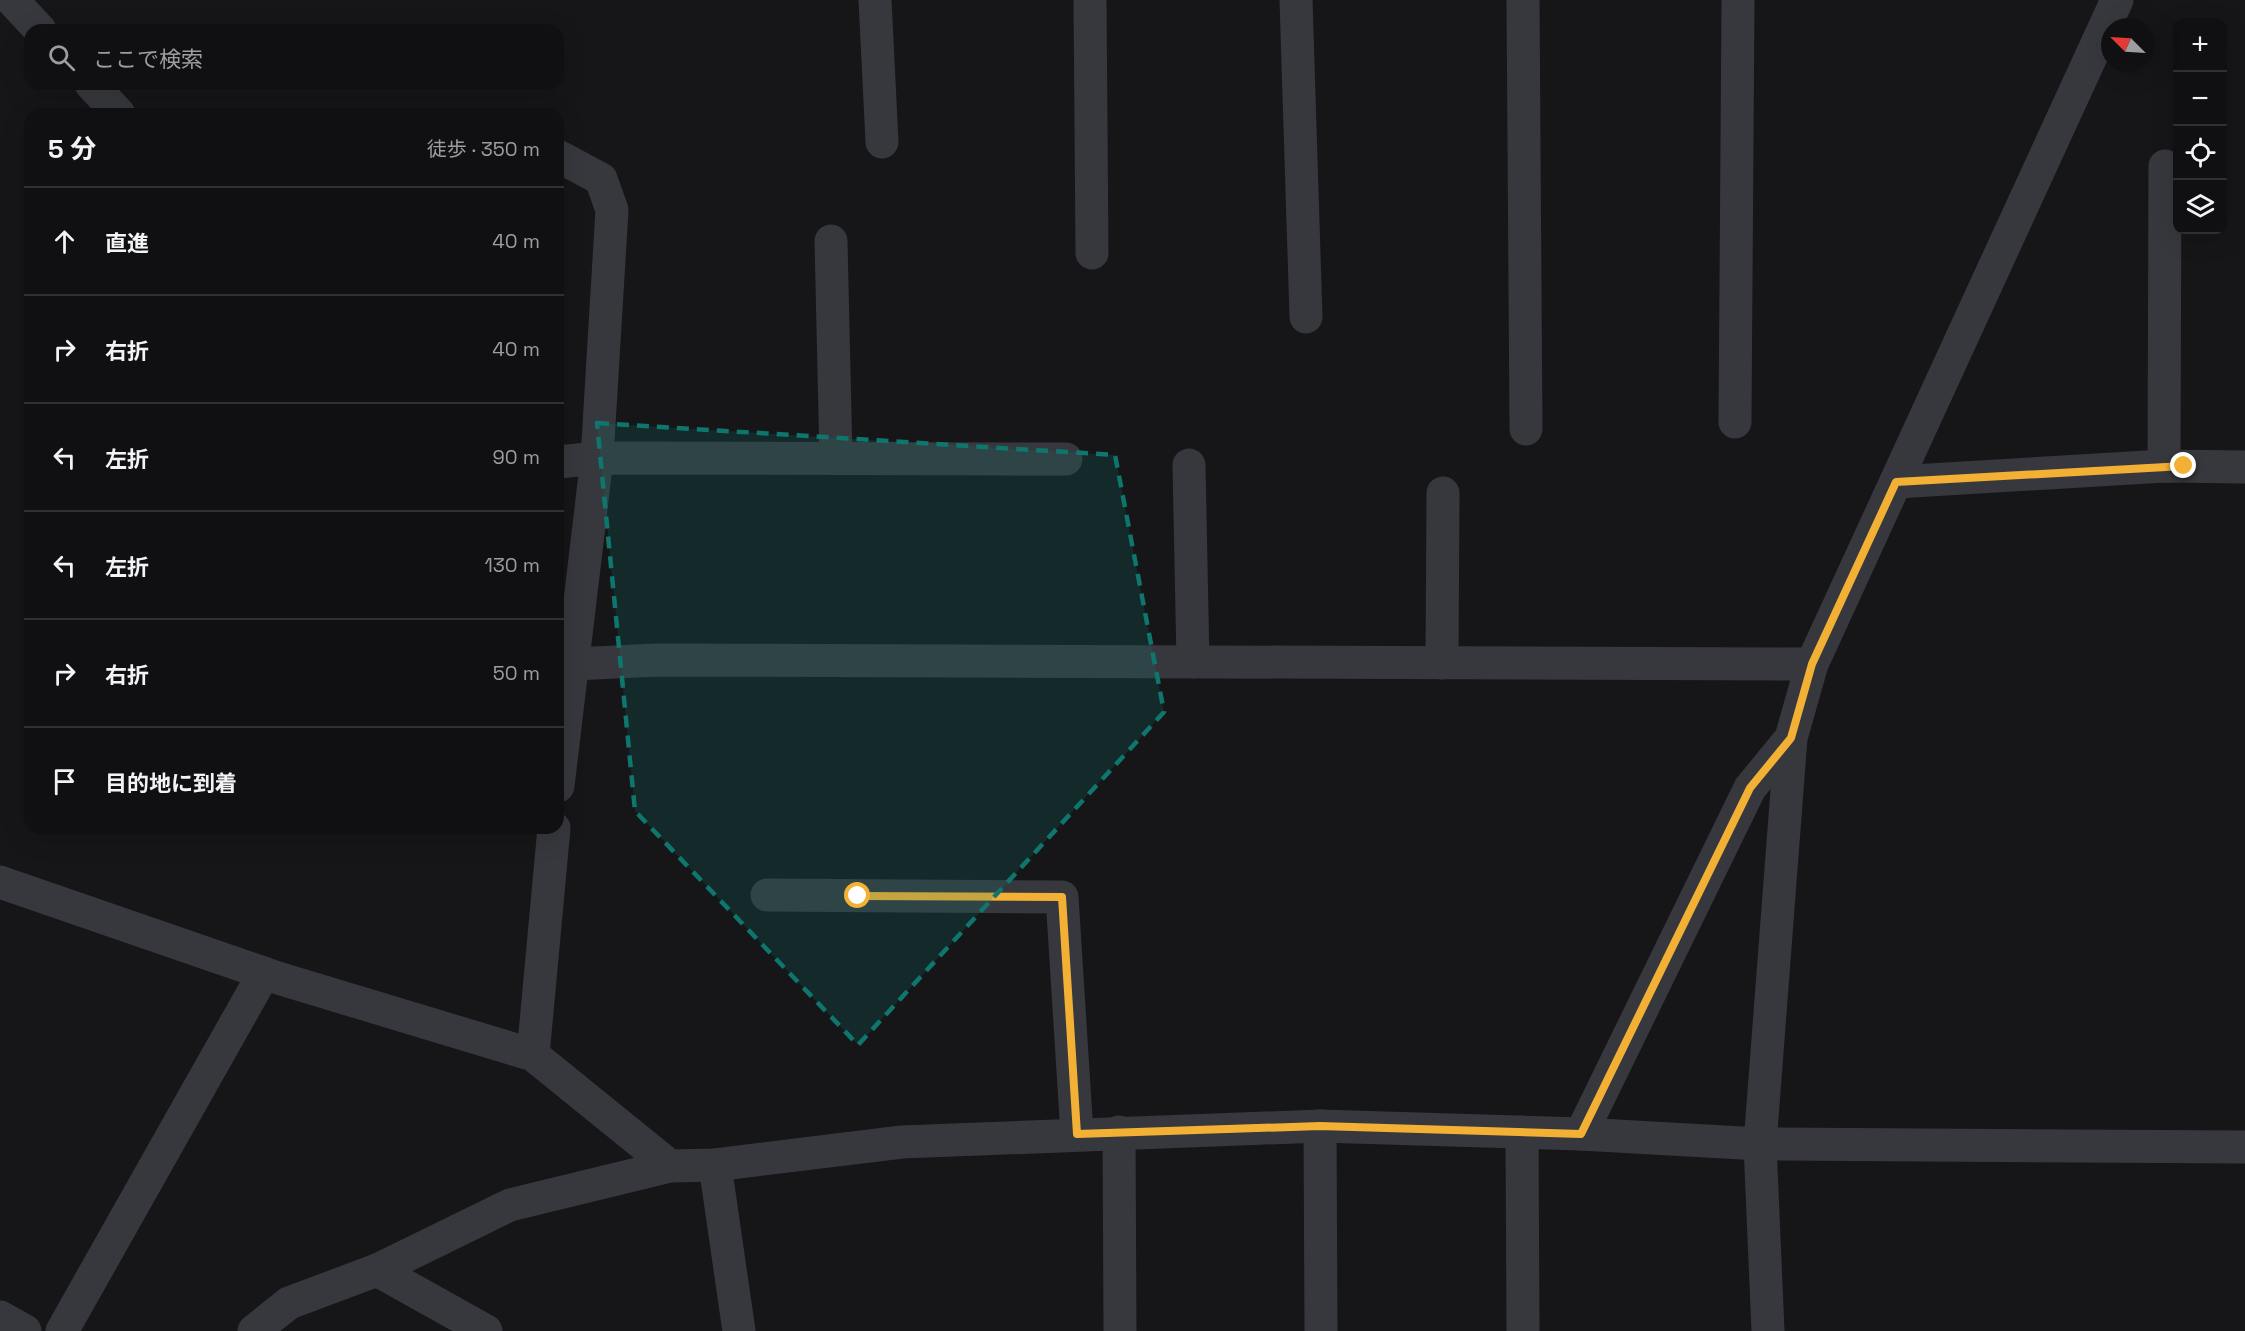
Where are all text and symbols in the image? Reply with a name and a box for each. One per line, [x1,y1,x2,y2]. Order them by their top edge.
north arrow [2101,18,2155,72]
map controls [2173,18,2227,234]
button: + [2173,18,2227,72]
search box [24,24,564,90]
icon: search [45,41,78,74]
text: ここで検索 [93,45,203,73]
button: − [2173,72,2227,126]
button: locate [2173,126,2227,180]
text: 5 分 [48,132,96,166]
text: 徒歩 · 350 m [427,136,540,162]
button: layers [2173,180,2227,234]
icon: ahead [48,225,81,258]
text: 40 m [492,228,540,254]
text: 直進 [105,229,149,257]
icon: right [48,333,81,366]
text: 40 m [492,336,540,362]
text: 右折 [105,337,149,365]
icon: left [48,441,81,474]
text: 90 m [493,444,540,470]
text: 左折 [105,445,149,473]
route end [2170,452,2196,478]
icon: left [48,549,81,582]
text: 130 m [484,552,540,578]
text: 左折 [105,553,149,581]
icon: right [48,657,81,690]
text: 50 m [493,660,540,686]
text: 右折 [105,661,149,689]
icon: arrive [48,765,81,798]
text: 目的地に到着 [105,769,237,797]
route start [844,882,870,908]

